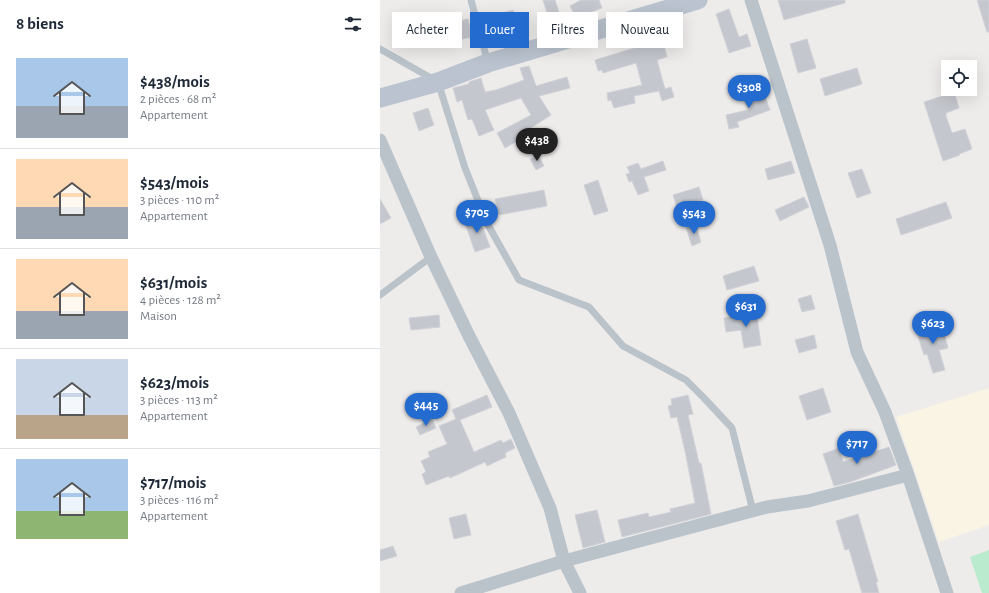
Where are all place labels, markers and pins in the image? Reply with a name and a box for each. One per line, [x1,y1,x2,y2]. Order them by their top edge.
pin: $308 [725,75,773,109]
pin: $438 [513,128,561,162]
pin: $705 [453,200,501,234]
pin: $543 [670,201,718,235]
pin: $631 [722,294,770,328]
pin: $623 [909,311,957,345]
pin: $445 [402,393,450,427]
pin: $717 [833,431,881,465]

